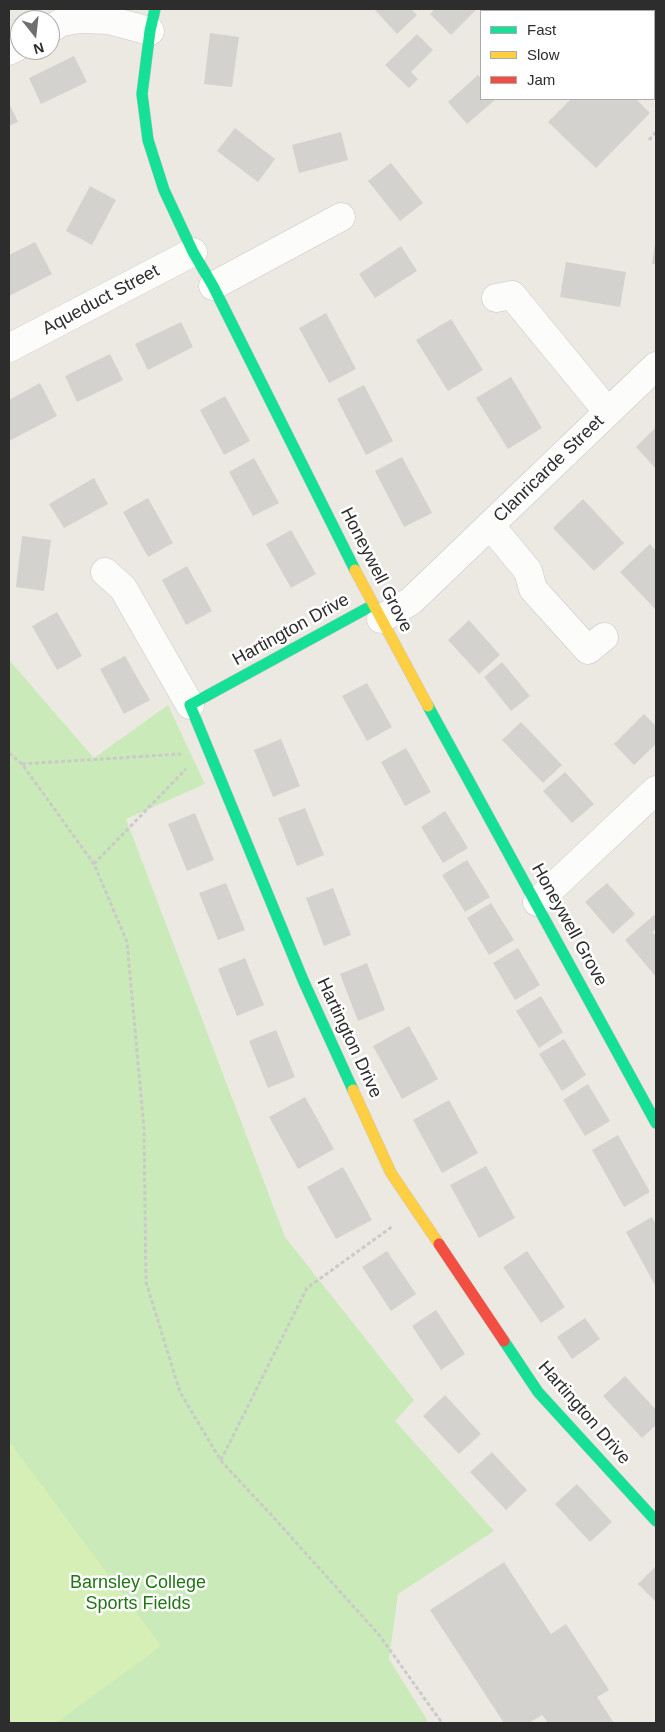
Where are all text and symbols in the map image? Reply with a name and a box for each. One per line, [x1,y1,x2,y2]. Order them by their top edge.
north arrow [10,10,60,60]
legend [480,10,655,100]
text: Fast [527,21,556,38]
text: N [32,39,46,58]
text: Slow [527,46,560,63]
text: Jam [527,71,555,88]
street label: Aqueduct Street [39,260,163,340]
street label: Clanricarde Street [489,411,609,527]
street label: Honeywell Grove [335,504,417,636]
street label: Hartington Drive [229,589,353,671]
street label: Honeywell Grove [526,860,612,990]
street label: Hartington Drive [312,975,386,1101]
street label: Hartington Drive [533,1357,635,1469]
park label: Barnsley College Sports Fields [70,1572,206,1615]

